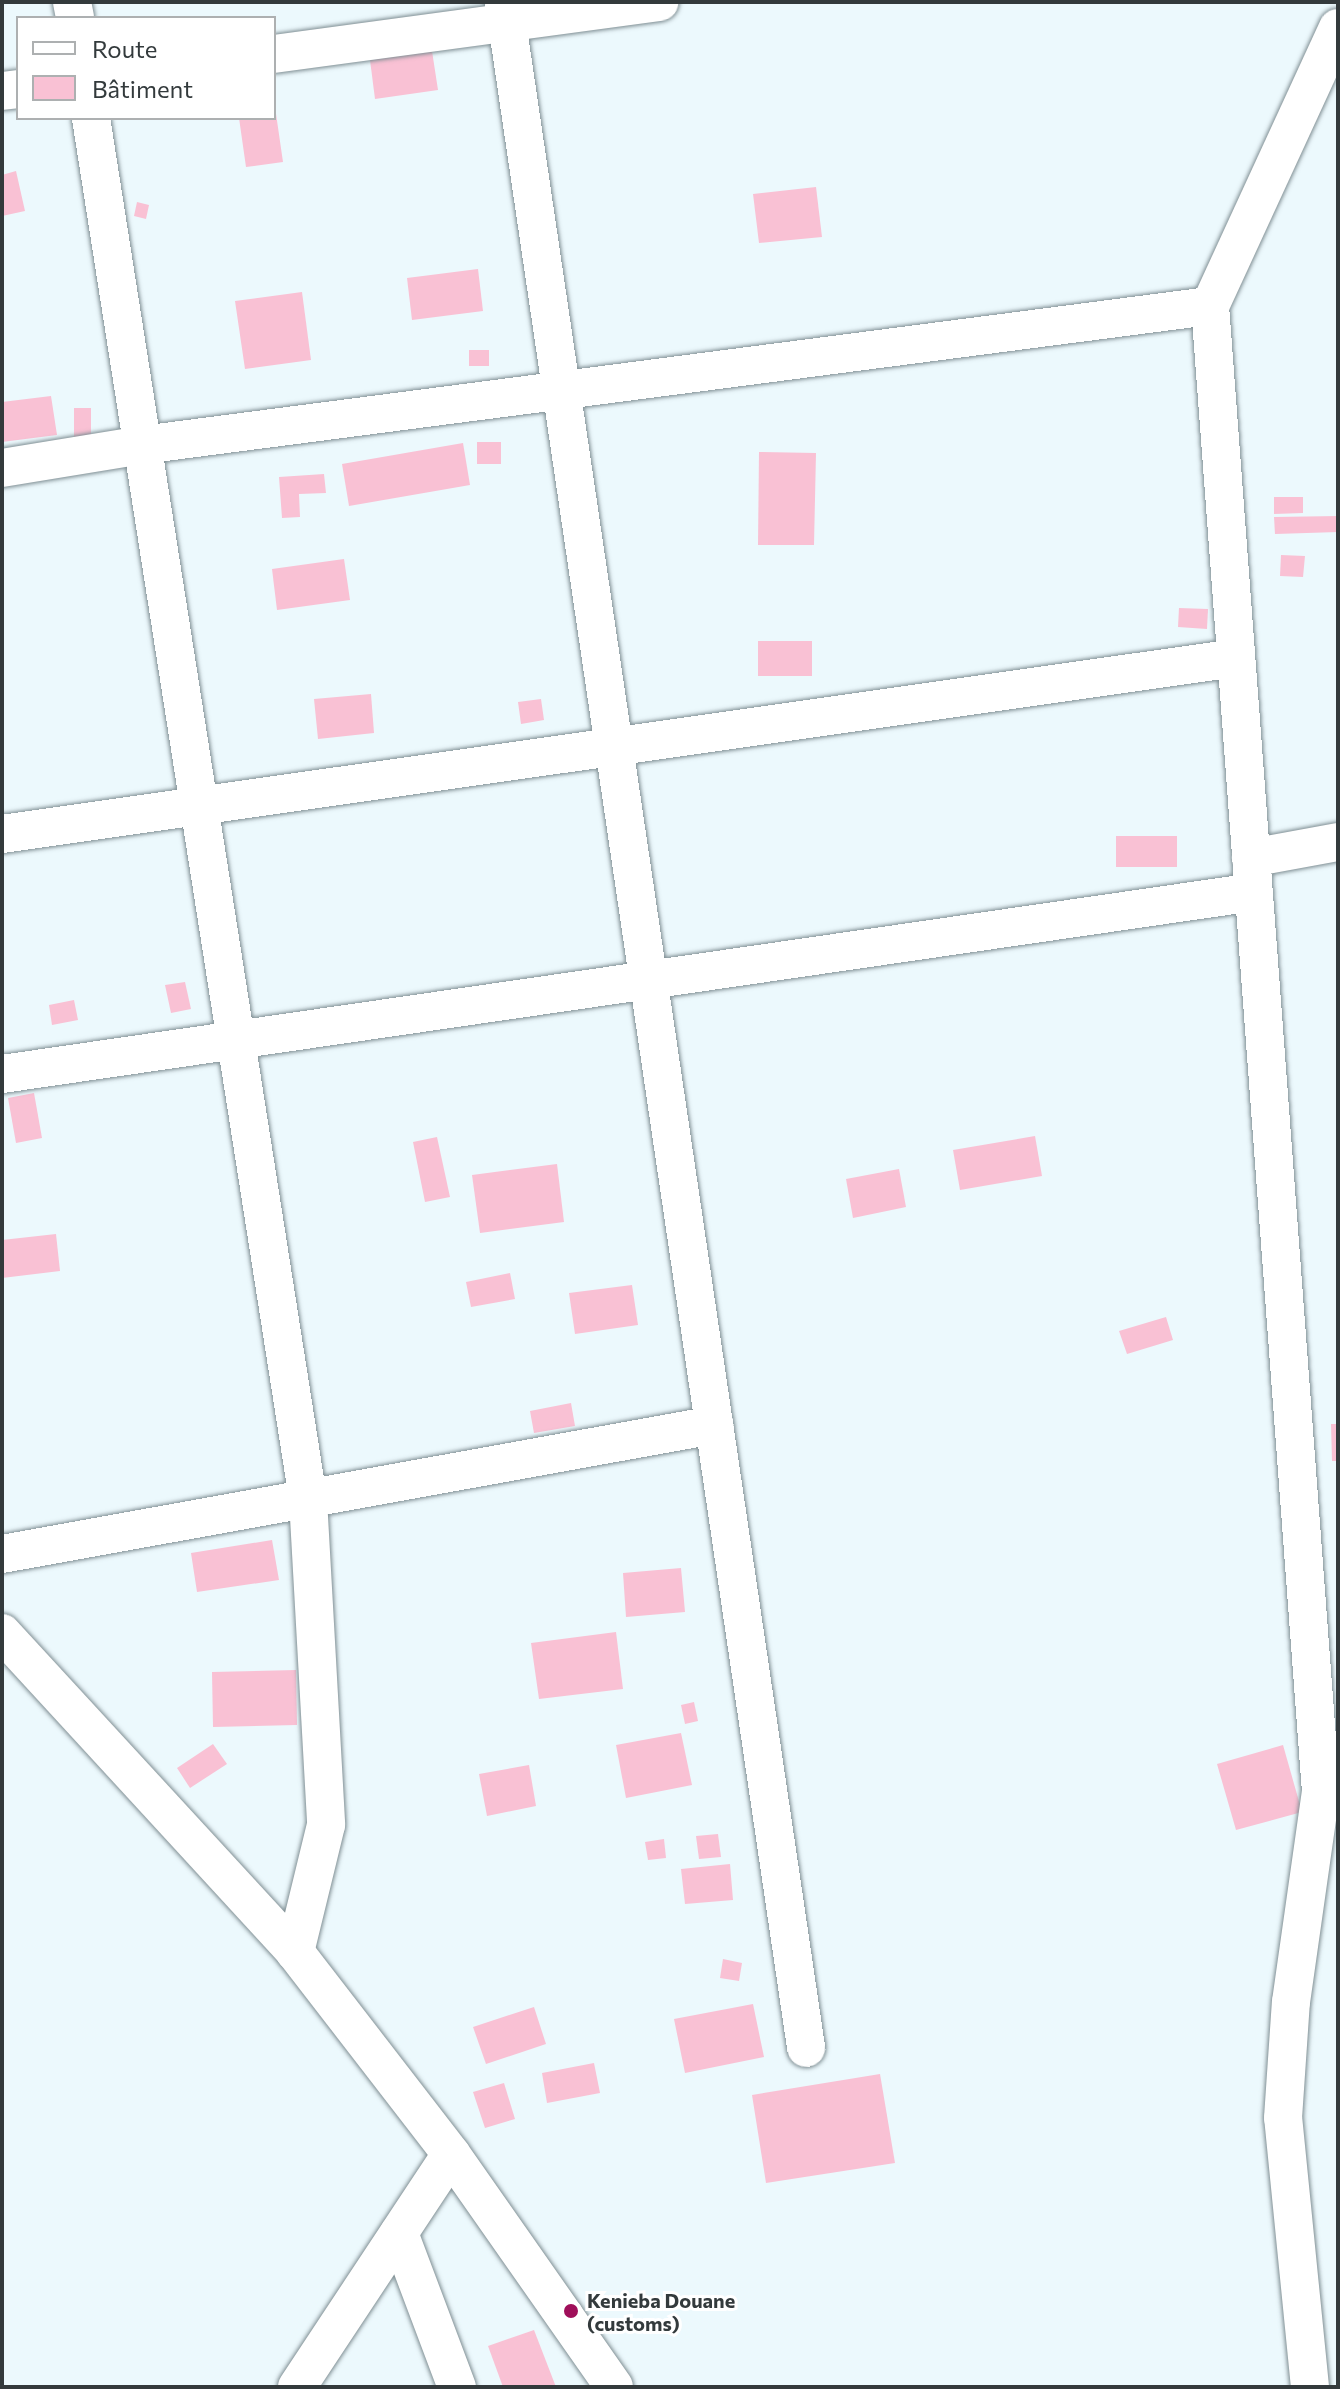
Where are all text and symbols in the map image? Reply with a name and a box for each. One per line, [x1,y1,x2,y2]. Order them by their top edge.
legend [16,16,276,120]
text: Route [92,34,157,63]
text: Bâtiment [92,74,193,103]
place label: Kenieba Douane (customs) [587,2288,735,2335]
marker: Kenieba Douane (customs) [562,2302,580,2320]

